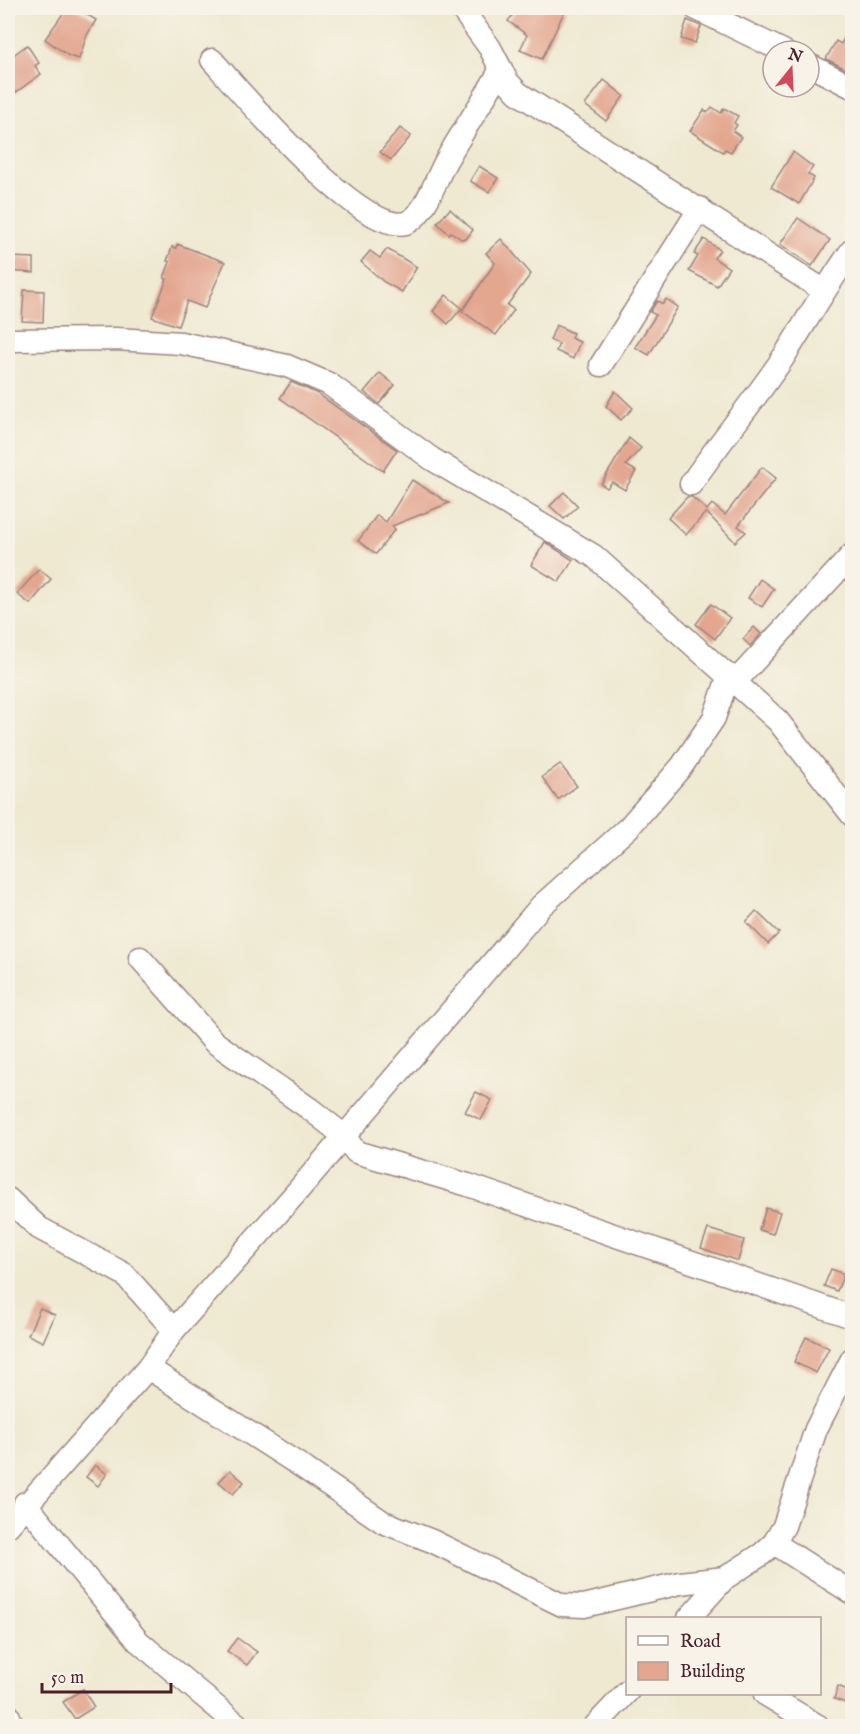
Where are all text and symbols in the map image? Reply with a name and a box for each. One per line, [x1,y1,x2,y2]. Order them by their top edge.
north arrow [761,39,821,99]
text: N [784,45,805,68]
legend [626,1617,821,1695]
text: Road [680,1631,721,1654]
scale bar [42,1656,171,1694]
text: Building [680,1661,745,1684]
text: 50 m [51,1667,84,1690]

